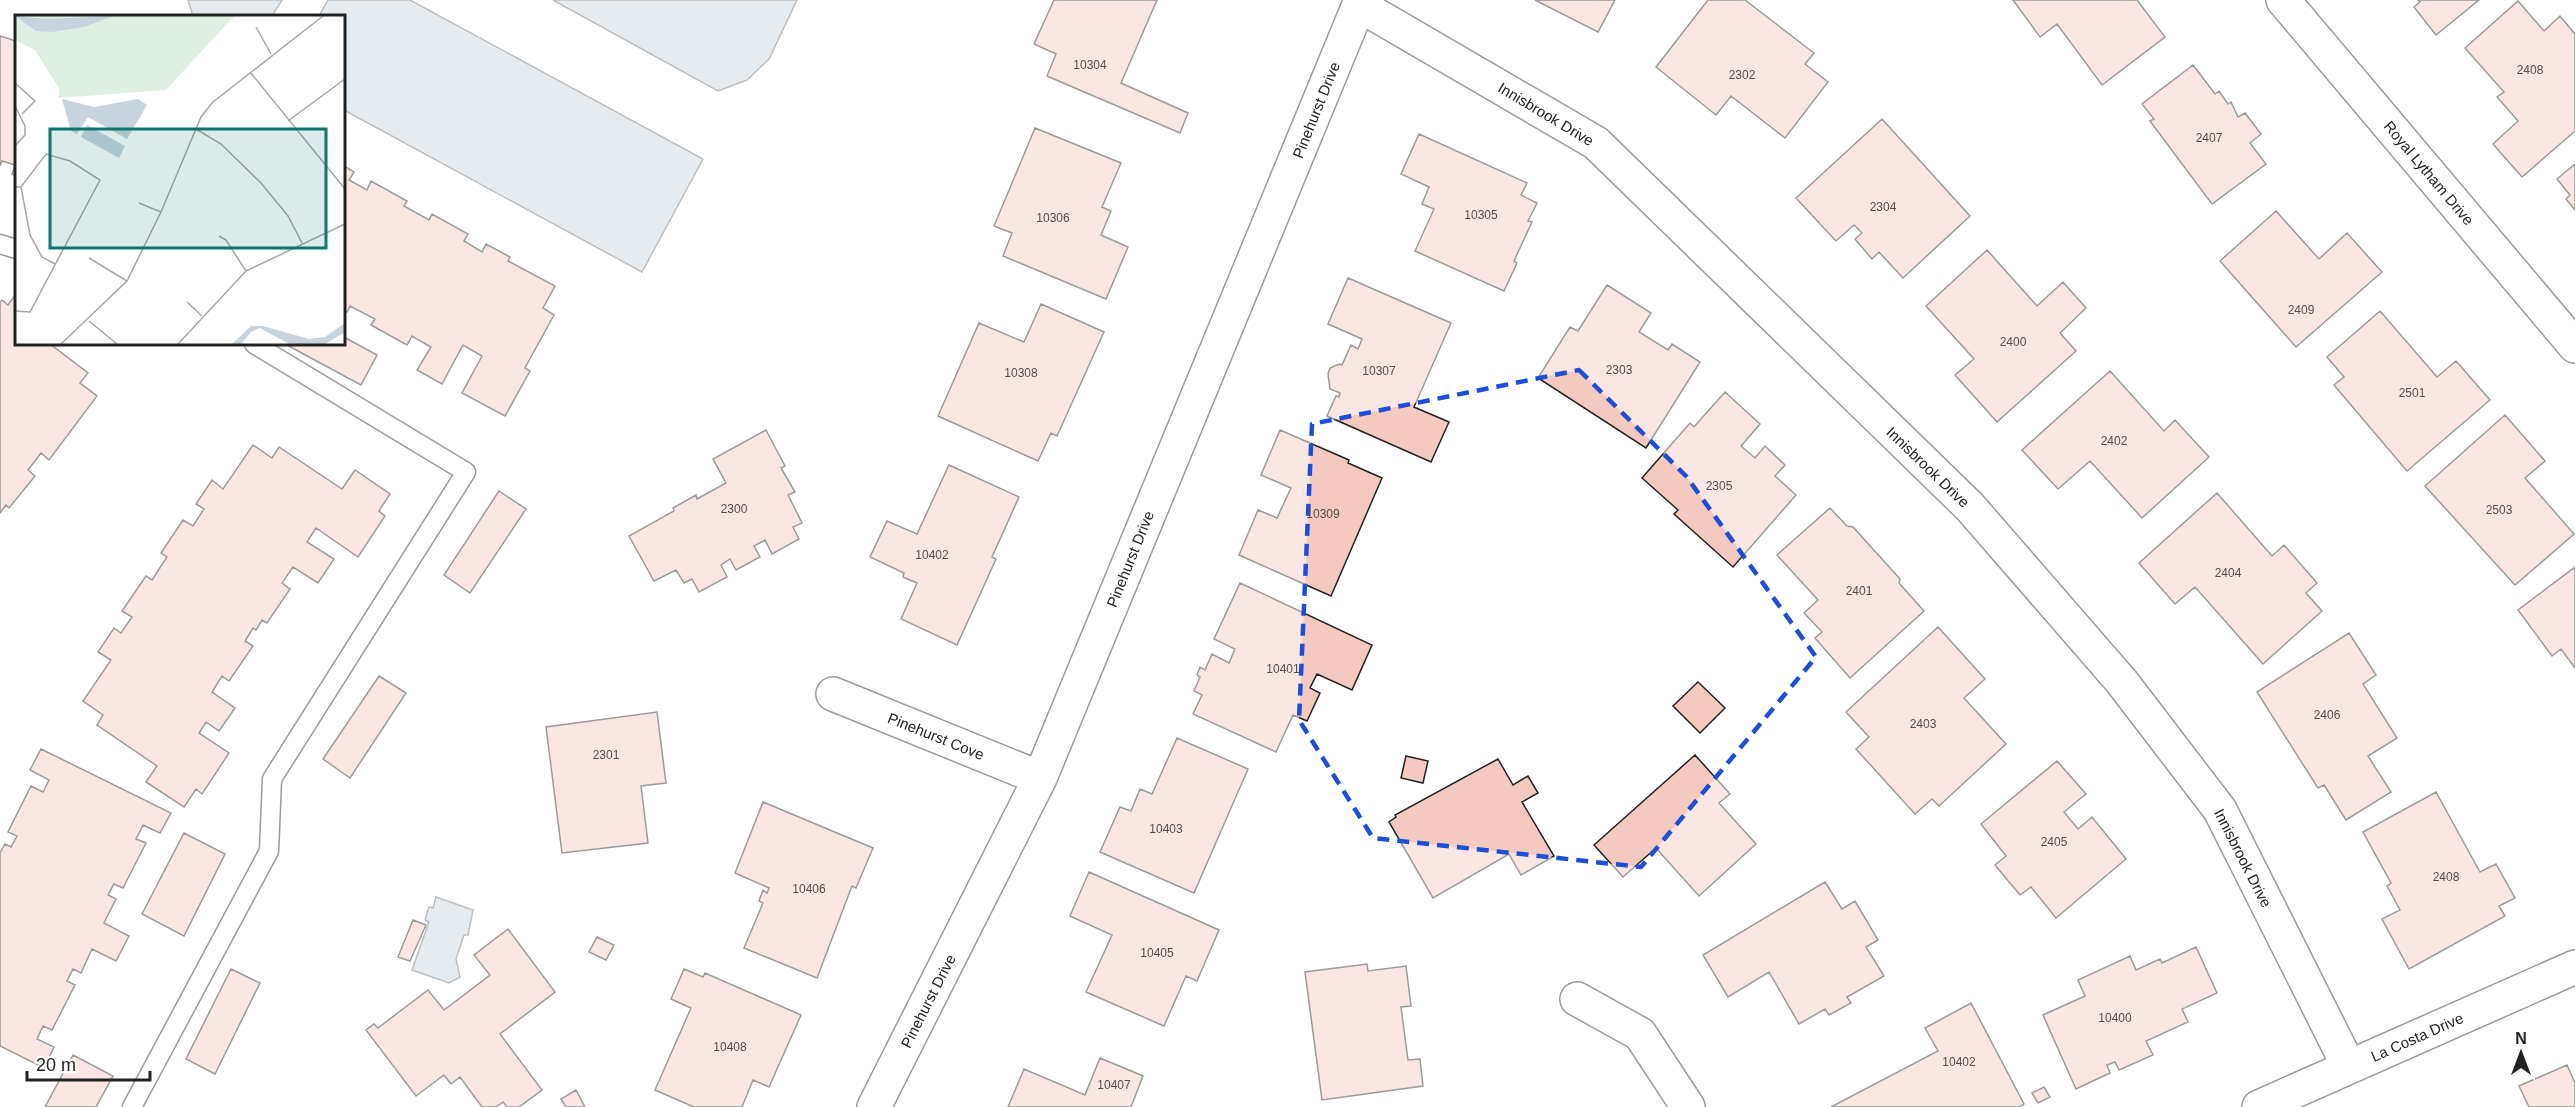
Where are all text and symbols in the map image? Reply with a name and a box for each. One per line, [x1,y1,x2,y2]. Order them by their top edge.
inset map [15,15,345,345]
house number: 10304 [1073,58,1107,72]
street label: Pinehurst Drive [1289,59,1343,161]
house number: 2408 [2517,63,2544,77]
house number: 2302 [1729,68,1756,82]
street label: Innisbrook Drive [1495,79,1597,149]
street label: Royal Lytham Drive [2381,118,2477,228]
house number: 2407 [2196,131,2223,145]
house number: 2304 [1870,200,1897,214]
house number: 10305 [1464,208,1498,222]
house number: 10306 [1036,211,1070,225]
house number: 2409 [2288,303,2315,317]
house number: 2400 [2000,335,2027,349]
house number: 2303 [1606,363,1633,377]
house number: 10307 [1362,364,1396,378]
house number: 10308 [1004,366,1038,380]
house number: 2501 [2399,386,2426,400]
street label: Innisbrook Drive [1883,423,1973,511]
house number: 2402 [2101,434,2128,448]
house number: 2305 [1706,479,1733,493]
house number: 2300 [721,502,748,516]
house number: 2503 [2486,503,2513,517]
house number: 10309 [1306,507,1340,521]
street label: Pinehurst Drive [1103,508,1157,610]
house number: 10402 [915,548,949,562]
house number: 2404 [2215,566,2242,580]
house number: 2401 [1846,584,1873,598]
house number: 10401 [1266,662,1300,676]
house number: 2406 [2314,708,2341,722]
street label: Pinehurst Cove [885,709,987,763]
house number: 2403 [1910,717,1937,731]
house number: 2301 [593,748,620,762]
street label: Innisbrook Drive [2211,806,2275,910]
house number: 10403 [1149,822,1183,836]
house number: 2405 [2041,835,2068,849]
house number: 2408 [2433,870,2460,884]
house number: 10406 [792,882,826,896]
house number: 10405 [1140,946,1174,960]
street label: Pinehurst Drive [897,951,959,1051]
street label: La Costa Drive [2368,1009,2466,1065]
house number: 10400 [2098,1011,2132,1025]
north arrow [2491,1023,2551,1083]
text: N [2515,1030,2527,1047]
house number: 10408 [713,1040,747,1054]
scale bar [27,1044,150,1082]
text: 20 m [36,1055,76,1075]
house number: 10402 [1942,1055,1976,1069]
house number: 10407 [1097,1078,1131,1092]

